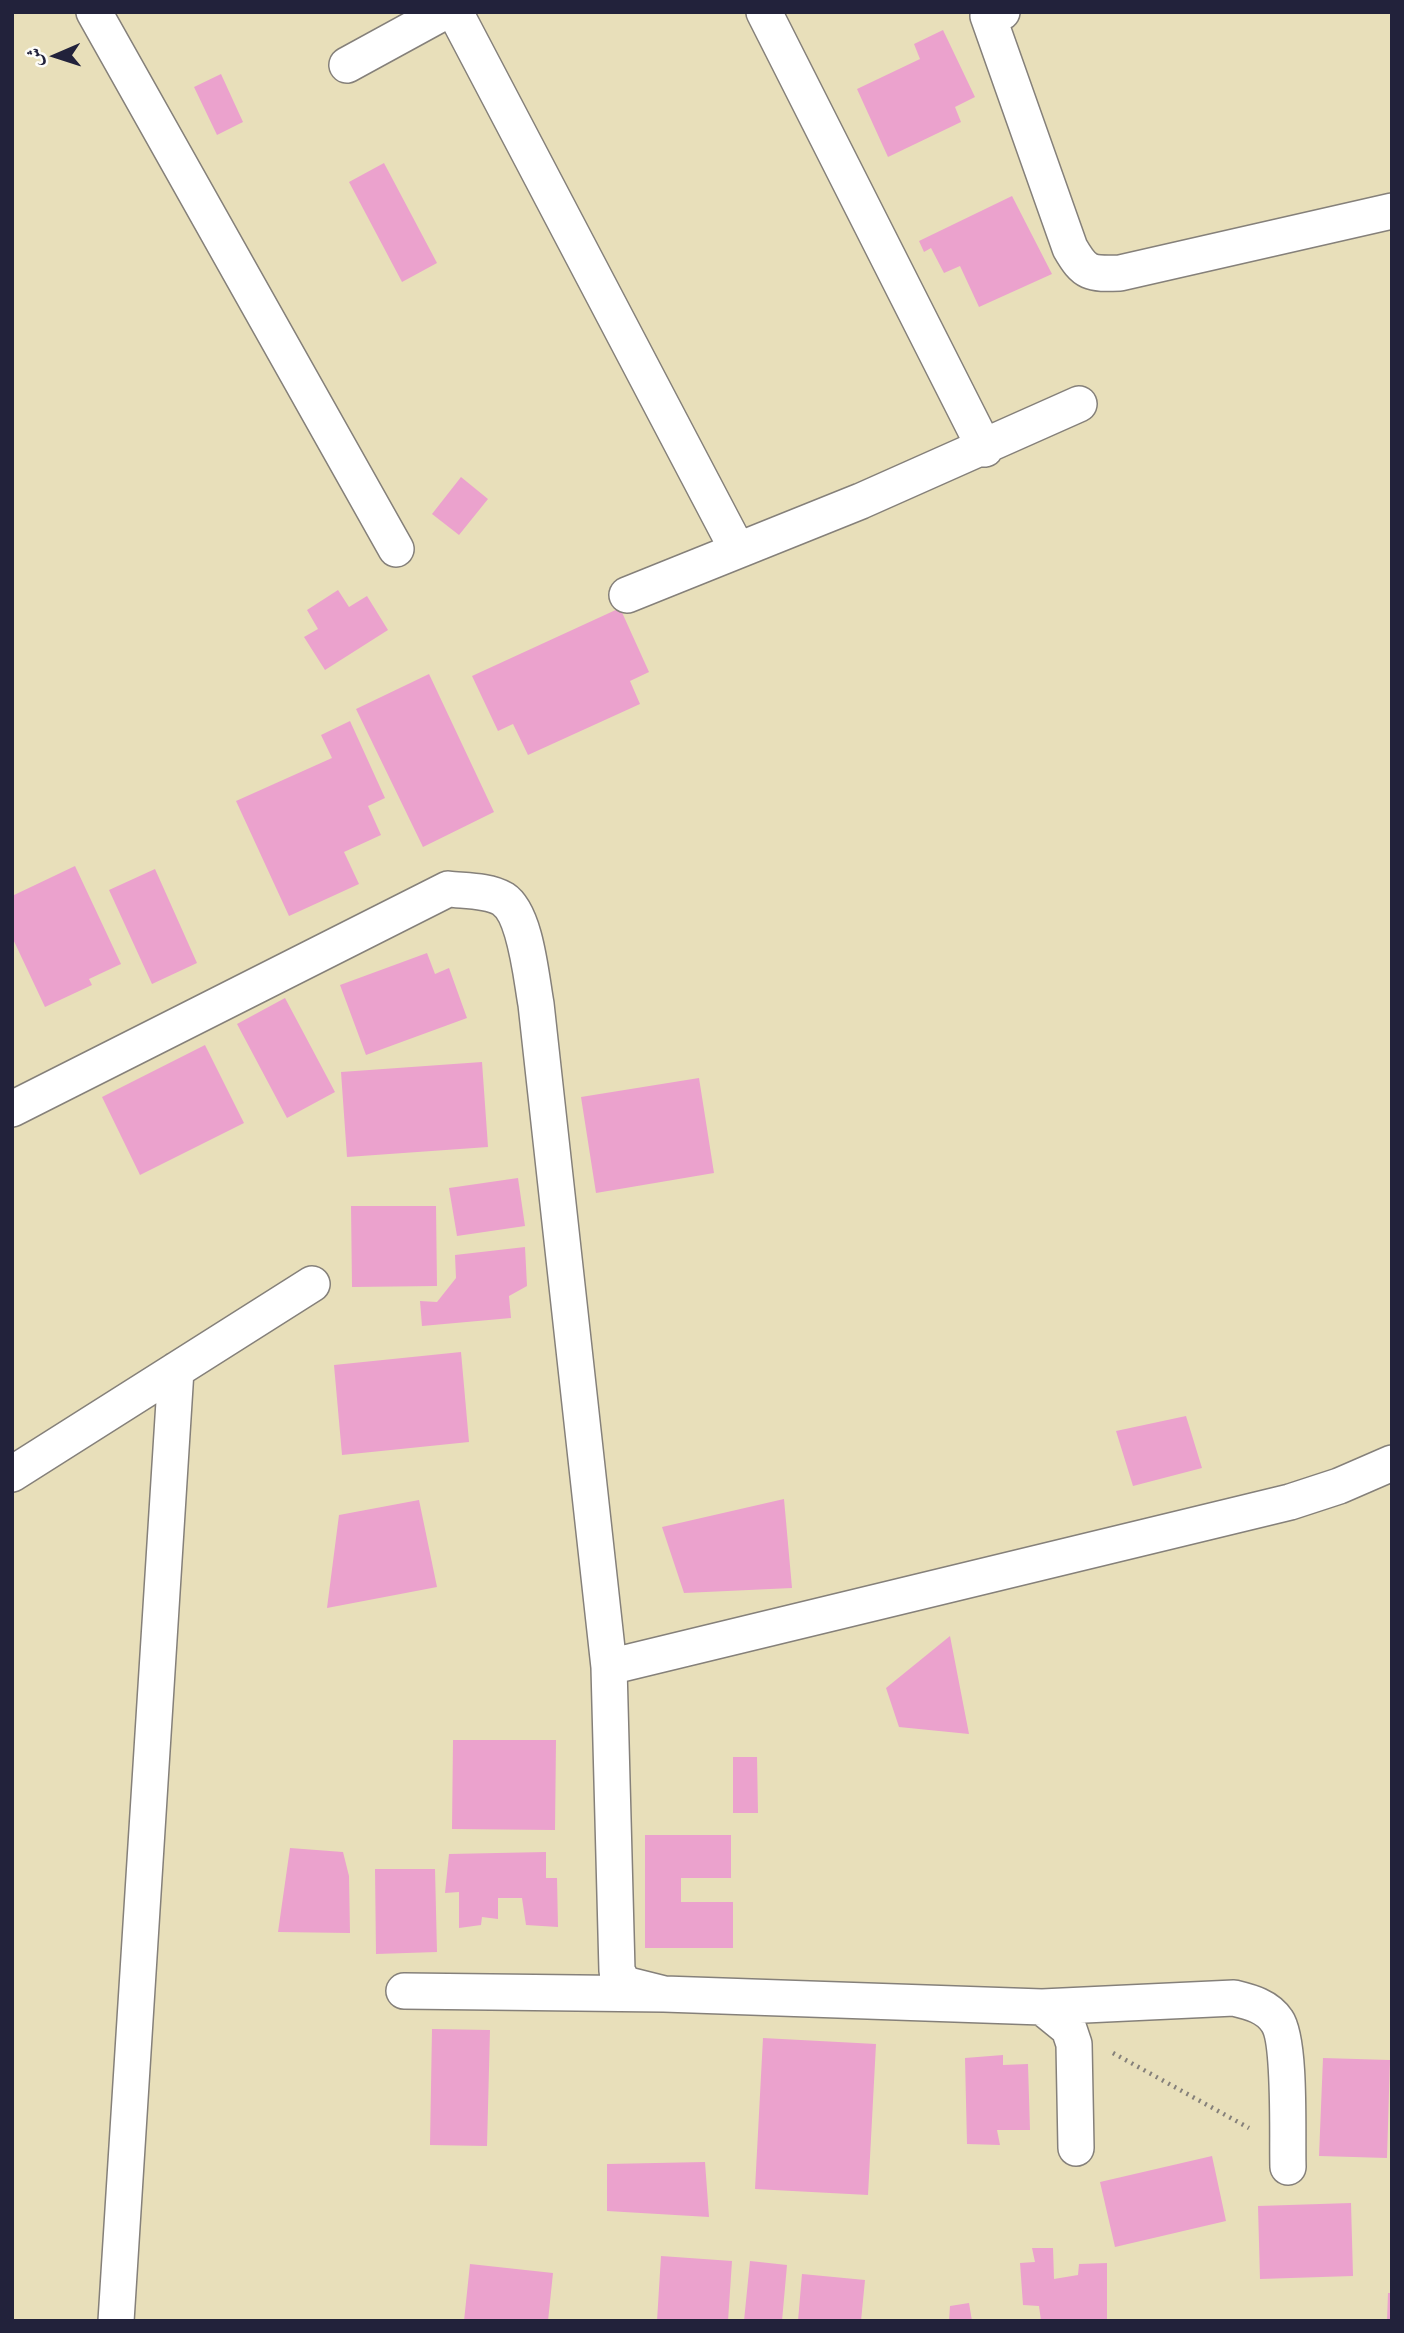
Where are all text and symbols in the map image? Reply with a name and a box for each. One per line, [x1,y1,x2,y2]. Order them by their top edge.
north arrow [21,21,91,91]
text: ش [23,47,47,67]

